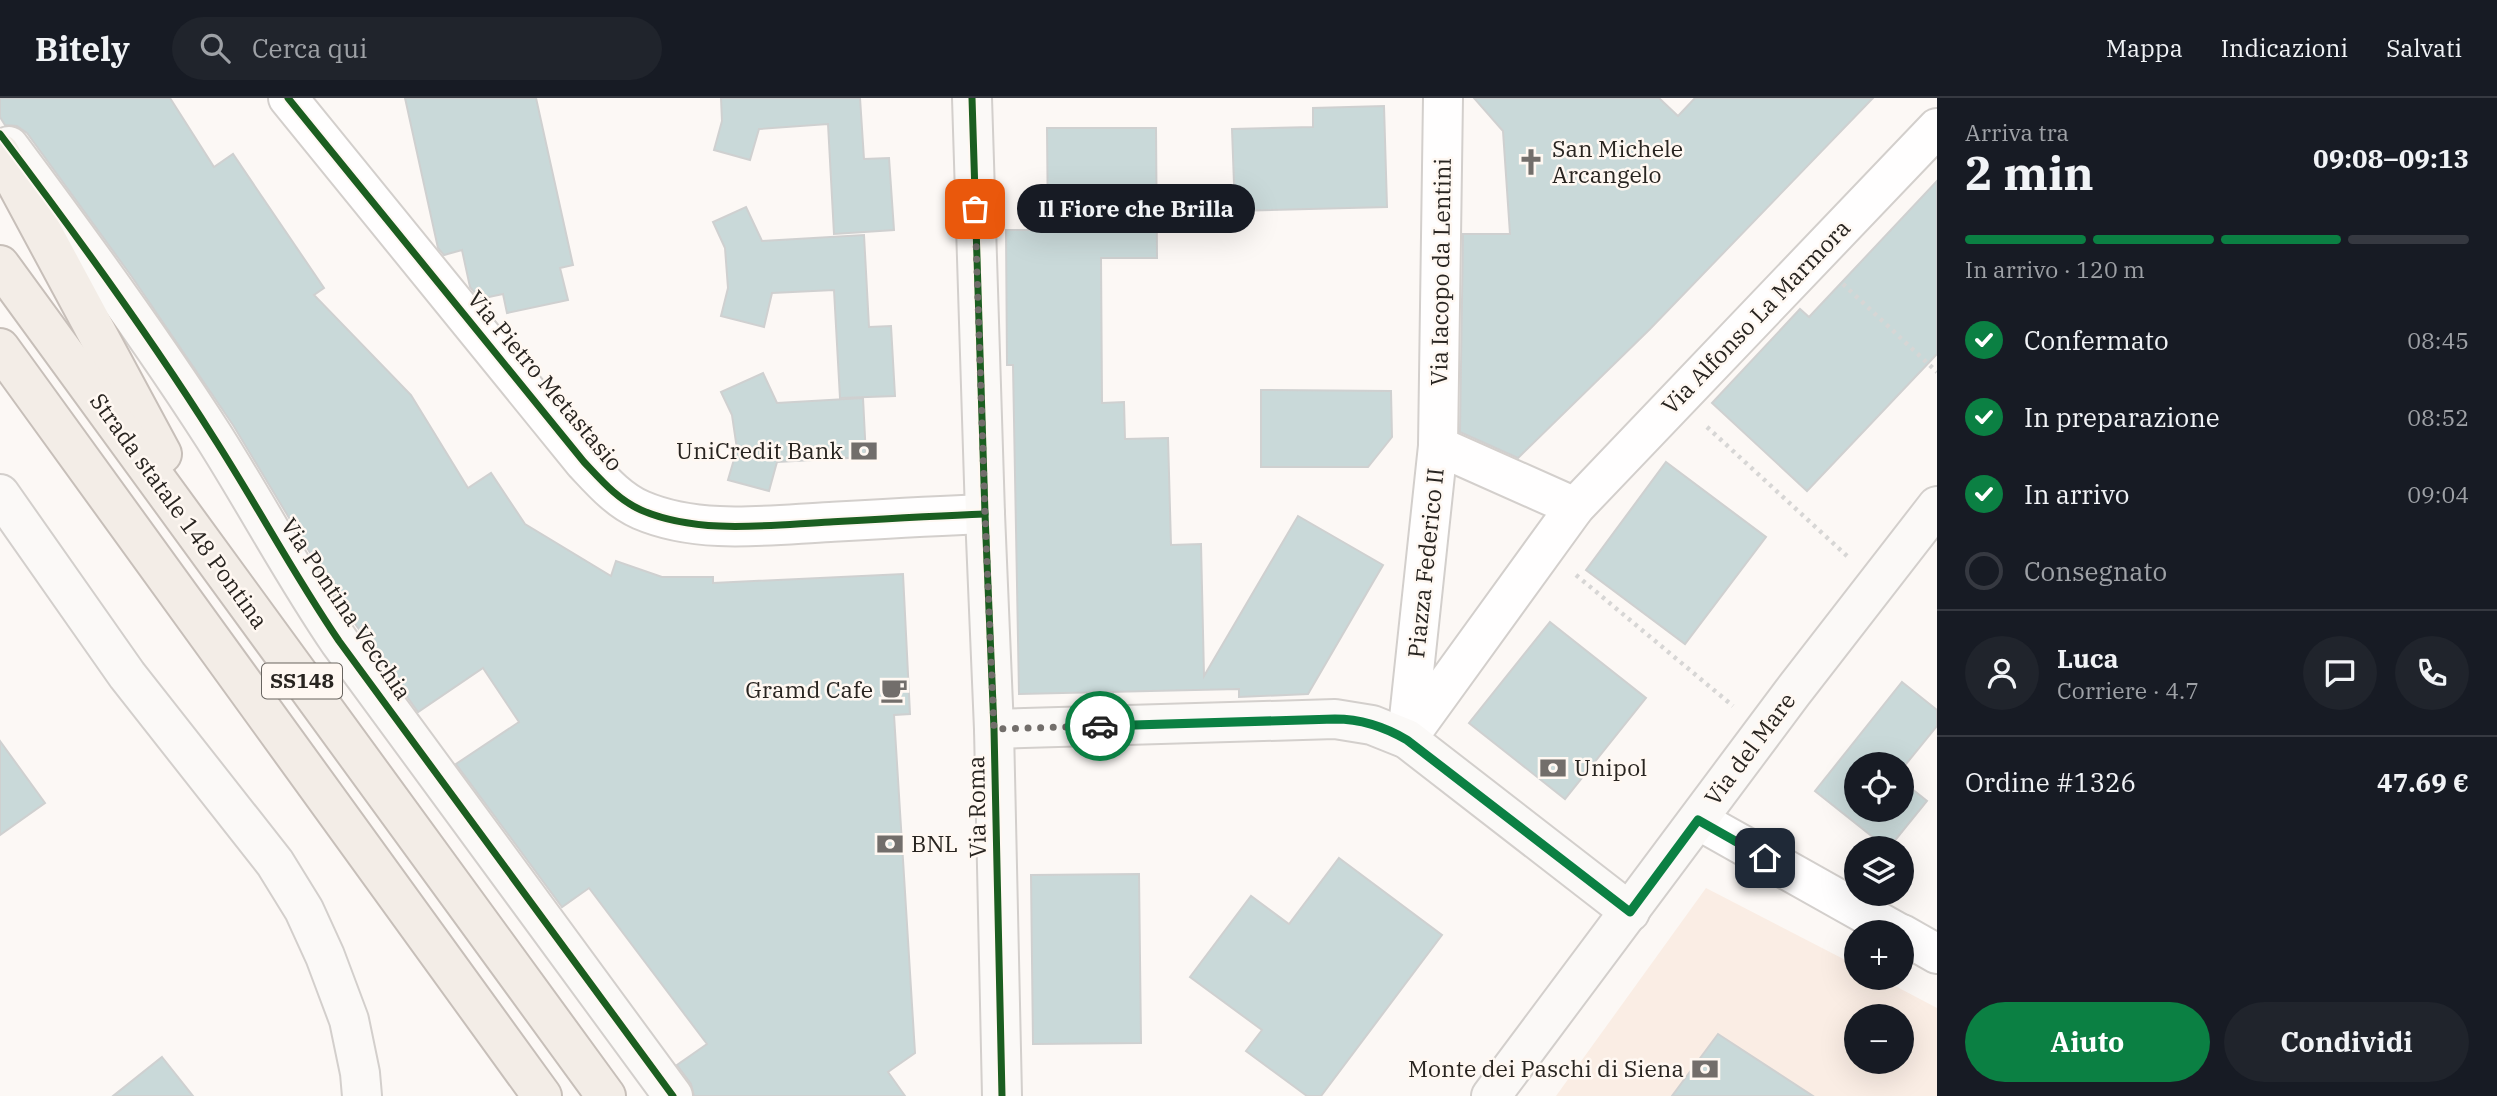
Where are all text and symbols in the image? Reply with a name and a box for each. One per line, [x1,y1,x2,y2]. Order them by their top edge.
search box [172,17,662,80]
text: Bitely [35,27,130,70]
icon: search [196,29,234,67]
text: Cerca qui [252,31,367,65]
text: Mappa [2106,32,2183,64]
text: Indicazioni [2221,32,2348,64]
text: Salvati [2386,32,2462,64]
text: Arriva tra [1965,117,2069,147]
place label: San Michele Arcangelo [1552,133,1683,189]
text: 09:08–09:13 [2313,141,2469,175]
text: 2 min [1965,143,2094,203]
church icon: San Michele Arcangelo [1516,147,1546,177]
street label: Via Iacopo da Lentini [1423,158,1457,386]
pin [945,179,1005,239]
callout: Il Fiore che Brilla [1017,184,1255,234]
icon: bag [956,190,994,228]
text: Il Fiore che Brilla [1038,193,1234,223]
street label: Via Alfonso La Marmora [1654,213,1856,420]
text: In arrivo · 120 m [1965,254,2145,284]
street label: Via Pietro Metastasio [461,284,630,477]
icon: check [1965,321,2003,359]
text: Confermato [2024,323,2169,357]
text: 08:45 [2407,325,2469,355]
street label: Strada statale 148 Pontina [84,387,275,634]
icon: check [1965,398,2003,436]
text: In preparazione [2024,400,2220,434]
text: 08:52 [2407,402,2469,432]
place label: UniCredit Bank [676,435,844,465]
bank icon: UniCredit Bank [849,436,879,466]
street label: Piazza Federico II [1400,466,1450,659]
icon: check [1965,475,2003,513]
text: In arrivo [2024,477,2129,511]
text: 09:04 [2407,479,2469,509]
street label: Via Pontina Vecchia [275,512,419,705]
text: Consegnato [2024,554,2167,588]
button: person [1965,636,2039,710]
button: chat [2303,636,2377,710]
button: phone [2395,636,2469,710]
text: Luca [2057,641,2119,675]
road number: SS148 [262,664,342,698]
place label: Gramd Cafe [745,674,873,704]
cafe icon: Gramd Cafe [879,675,909,705]
text: Corriere · 4.7 [2057,675,2199,705]
street label: Via del Mare [1697,686,1801,811]
courier [1065,691,1135,761]
icon: car [1081,707,1119,745]
place label: Unipol [1574,752,1647,782]
map controls [1844,752,1914,1074]
button: locate [1844,752,1914,822]
bank icon: Unipol [1538,753,1568,783]
street label: Via Roma [960,756,992,859]
text: Ordine #1326 [1965,765,2136,799]
text: 47.69 € [2377,765,2469,799]
place label: BNL [911,828,958,858]
pin [1735,828,1795,888]
bank icon: BNL [875,829,905,859]
button: layers [1844,836,1914,906]
icon: home [1746,839,1784,877]
button: + [1844,920,1914,990]
button: Aiuto [1965,1002,2210,1082]
button: Condividi [2224,1002,2469,1082]
button: − [1844,1004,1914,1074]
place label: Monte dei Paschi di Siena [1408,1053,1684,1083]
bank icon: Monte dei Paschi di Siena [1690,1054,1720,1084]

